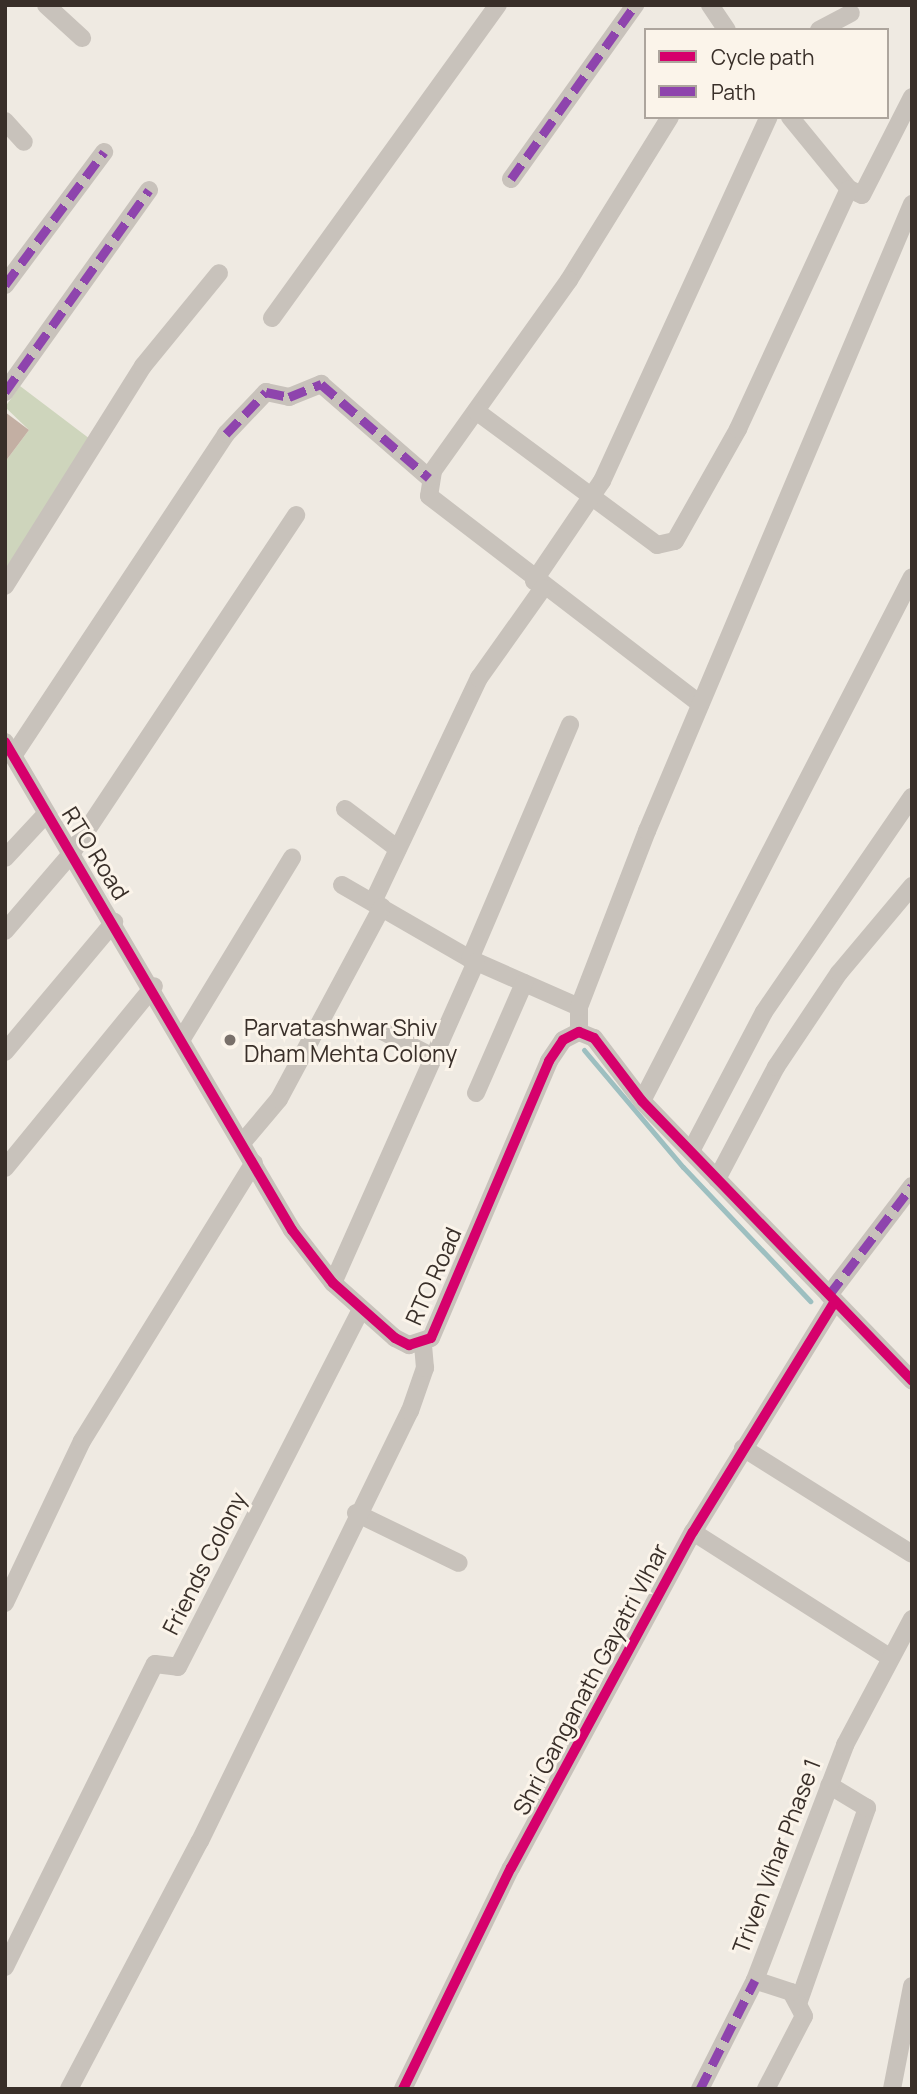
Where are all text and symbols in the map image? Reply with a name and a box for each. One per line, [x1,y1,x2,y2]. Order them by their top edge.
legend [644,28,889,119]
text: Cycle path [711,43,814,71]
text: Path [711,78,756,106]
street label: RTO Road [57,802,135,904]
place label: Parvatashwar Shiv Dham Mehta Colony [244,1013,457,1067]
marker: Parvatashwar Shiv Dham Mehta Colony [222,1032,238,1048]
street label: RTO Road [399,1223,467,1329]
street label: Friends Colony [156,1487,252,1639]
street label: Shri Ganganath Gayatri VIhar [507,1539,673,1819]
street label: Triven Vihar Phase 1 [726,1755,826,1957]

